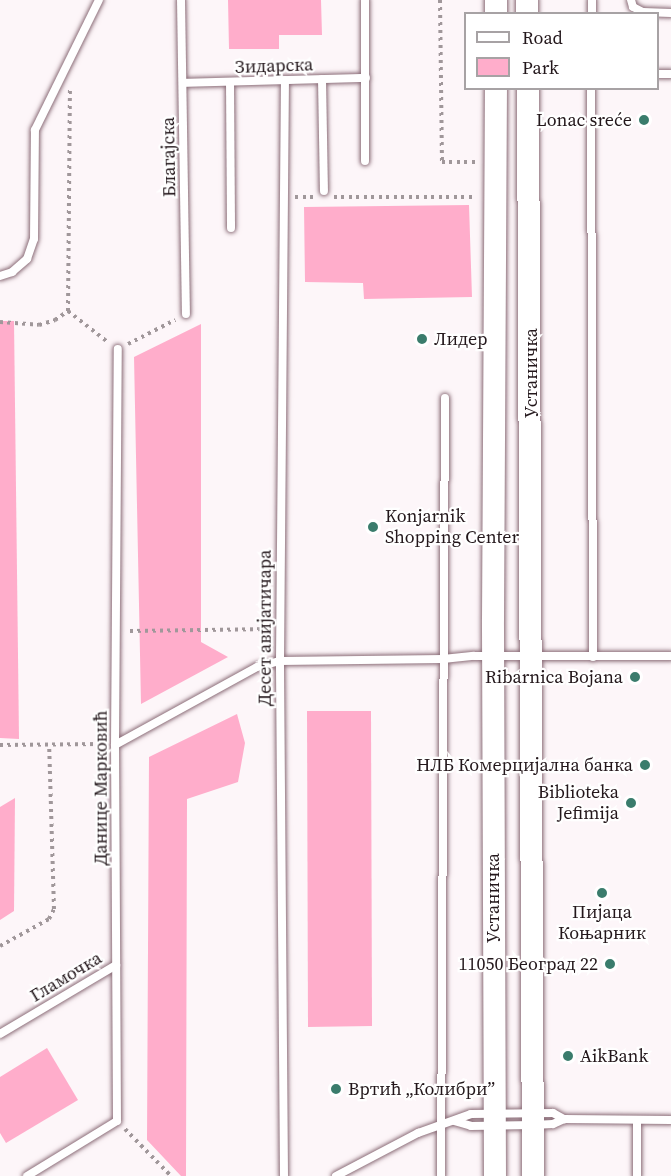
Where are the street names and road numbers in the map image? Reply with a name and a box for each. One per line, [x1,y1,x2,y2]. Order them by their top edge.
street label: Зидарска [234,54,314,78]
street label: Благајска [158,117,180,197]
street label: Устаничка [520,328,542,418]
street label: Десет авијатичара [254,550,276,706]
street label: Данице Марковић [90,710,112,866]
street label: Устаничка [482,853,504,943]
street label: Гламочка [26,947,106,1007]

